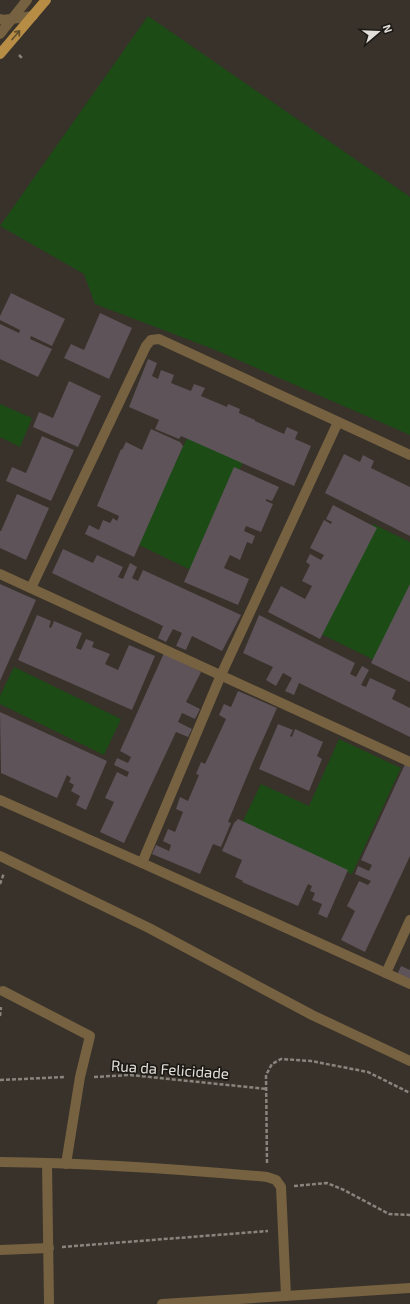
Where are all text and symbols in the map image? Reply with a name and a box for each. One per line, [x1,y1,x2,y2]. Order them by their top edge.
north arrow [358,12,398,52]
text: N [380,23,395,35]
one-way arrow [12,30,21,40]
street label: Rua da Felicidade [110,1056,230,1082]

